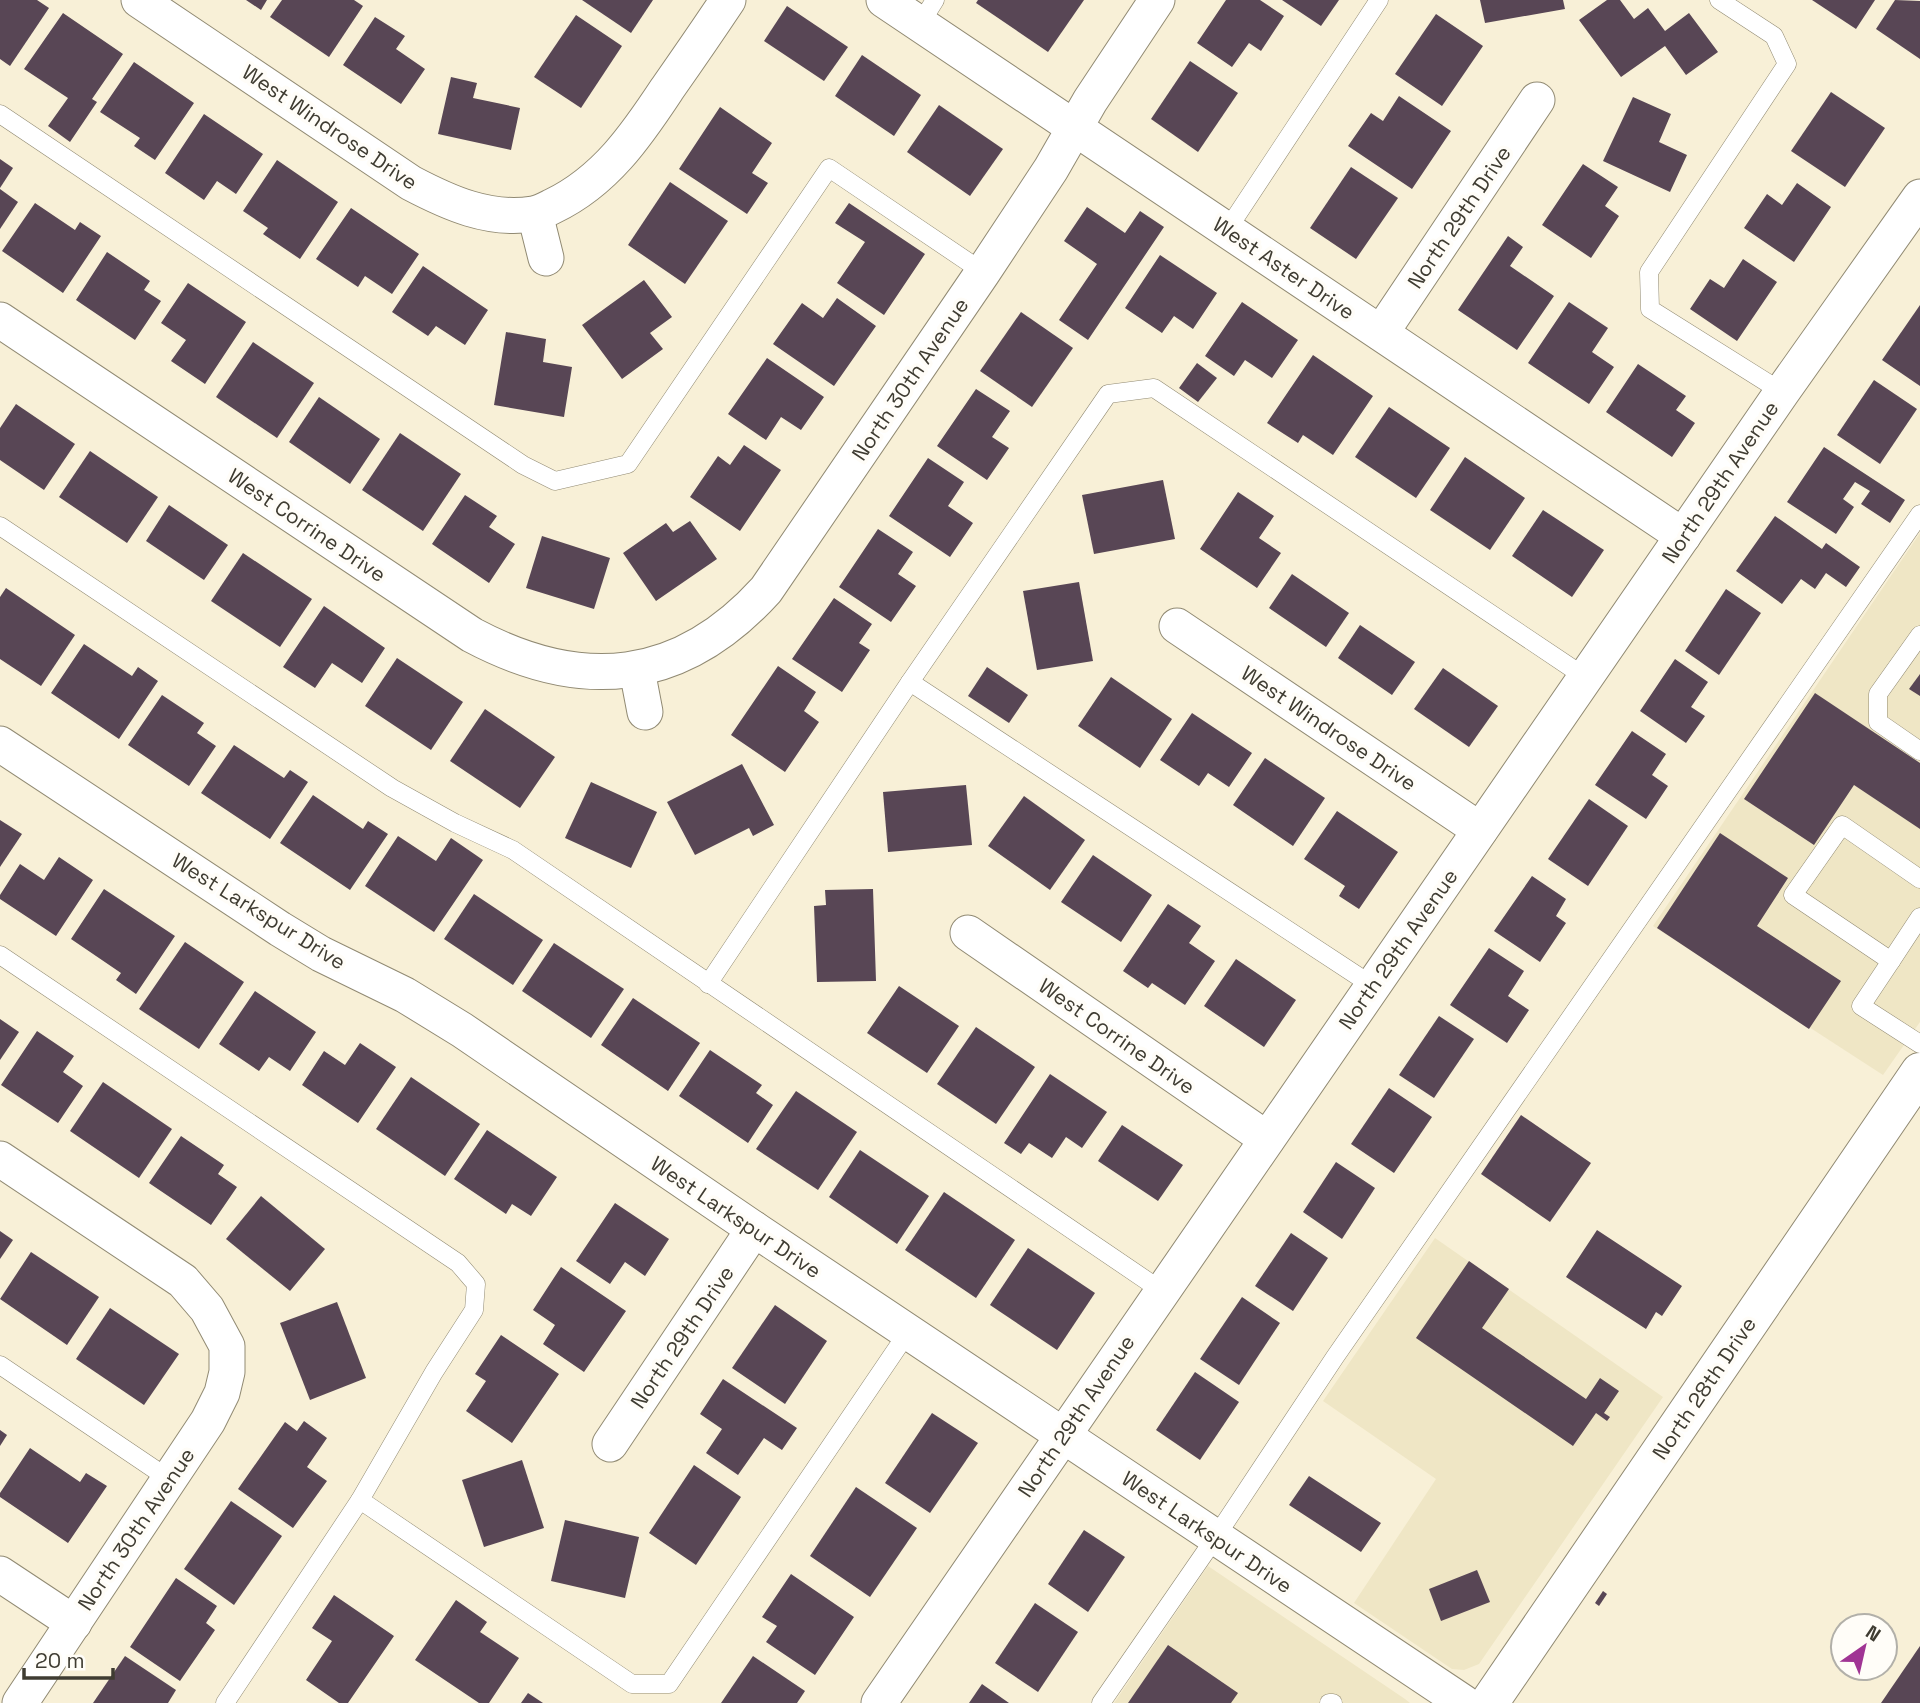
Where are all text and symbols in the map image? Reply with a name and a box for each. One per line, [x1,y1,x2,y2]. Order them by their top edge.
street label: West Windrose Drive [237,58,423,196]
street label: North 29th Drive [1401,140,1517,294]
street label: West Aster Drive [1208,211,1360,325]
street label: North 30th Avenue [845,292,975,466]
street label: North 29th Avenue [1656,396,1784,568]
street label: West Corrine Drive [223,462,391,588]
street label: West Windrose Drive [1236,659,1422,797]
street label: West Larkspur Drive [167,847,351,975]
street label: North 29th Avenue [1332,863,1464,1035]
street label: West Corrine Drive [1034,972,1200,1100]
street label: West Larkspur Drive [646,1150,826,1284]
street label: North 29th Drive [624,1260,740,1414]
street label: North 28th Drive [1646,1311,1762,1465]
street label: North 29th Avenue [1012,1330,1140,1502]
street label: North 30th Avenue [71,1442,201,1616]
street label: West Larkspur Drive [1117,1465,1297,1599]
north arrow [1829,1612,1899,1682]
text: N [1861,1619,1885,1647]
scale bar [24,1636,114,1680]
text: 20 m [35,1647,85,1674]

